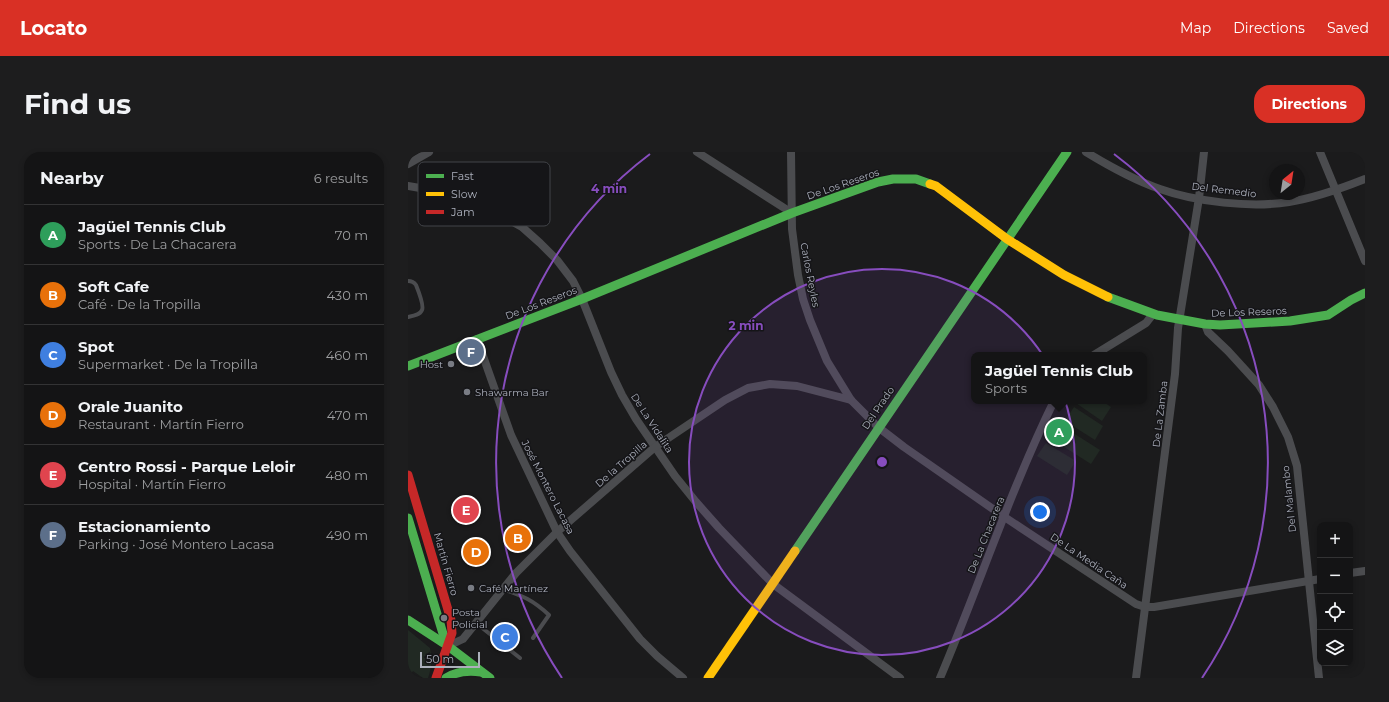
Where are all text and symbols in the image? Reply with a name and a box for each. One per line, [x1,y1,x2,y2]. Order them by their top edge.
text: Locato [20,17,87,40]
text: Map [1180,19,1211,37]
text: Directions [1233,19,1305,37]
text: Saved [1327,19,1369,37]
button: Directions [1254,85,1365,123]
text: Find us [24,87,131,121]
legend [418,162,550,226]
north arrow [1269,164,1305,200]
street label: De Los Reseros [805,165,881,202]
text: Nearby [40,168,104,188]
text: Fast [451,169,475,183]
text: 6 results [314,170,368,186]
street label: Del Remedio [1191,180,1257,200]
text: 4 min [591,181,627,196]
text: Slow [451,187,477,201]
text: Jam [450,205,475,219]
text: Jagüel Tennis Club [78,217,226,236]
text: A [48,227,58,243]
text: 70 m [335,227,368,243]
text: Sports · De La Chacarera [78,236,237,252]
street label: Carlos Reyles [797,242,823,309]
text: Soft Cafe [78,277,149,296]
street label: De Los Reseros [503,283,579,323]
text: B [48,287,58,303]
text: 430 m [326,287,368,303]
text: Café · De la Tropilla [78,296,201,312]
street label: De Los Reseros [1211,304,1287,320]
text: 2 min [729,318,763,333]
text: Spot [78,337,114,356]
pin: F [458,337,484,367]
text: C [48,347,58,363]
text: 460 m [326,347,368,363]
popup [971,352,1147,404]
text: Supermarket · De la Tropilla [78,356,258,372]
place label: Host [420,358,443,371]
marker: Host [446,359,456,369]
text: Jagüel Tennis Club [985,361,1133,380]
text: Sports [985,380,1027,396]
street label: De La Zamba [1149,380,1171,448]
street label: Del Prado [859,384,897,432]
place label: Shawarma Bar [475,386,549,399]
marker: Shawarma Bar [462,387,472,397]
street label: De La Vidalita [628,391,676,455]
text: Orale Juanito [78,397,183,416]
text: D [48,407,58,423]
text: 470 m [327,407,368,423]
text: Restaurant · Martín Fierro [78,416,244,432]
pin: A [1046,417,1072,447]
street label: José Montero Lacasa [518,437,577,536]
street label: De la Tropilla [592,438,650,490]
centre of rings [875,455,889,469]
text: Centro Rossi - Parque Leloir [78,457,295,476]
street label: Del Malambo [1279,465,1299,533]
text: E [49,467,57,483]
text: 480 m [325,467,368,483]
text: Hospital · Martín Fierro [78,476,226,492]
pin: E [453,495,479,525]
street label: De La Chacarera [965,495,1007,575]
your location [1030,502,1050,522]
text: Estacionamiento [78,517,211,536]
map controls [1317,522,1353,666]
button: + [1317,522,1353,558]
pin: B [505,523,531,553]
text: F [49,527,57,543]
text: 490 m [326,527,368,543]
street label: De La Media Caña [1048,530,1130,592]
street label: Martín Fierro [431,531,461,597]
text: Parking · José Montero Lacasa [78,536,274,552]
pin: D [463,537,489,567]
button: − [1317,558,1353,594]
place label: Café Martínez [479,582,548,595]
marker: Café Martínez [466,583,476,593]
button: locate [1317,594,1353,630]
place label: Posta Policial [452,606,488,631]
marker: Posta Policial [439,613,449,623]
pin: C [492,622,518,652]
button: layers [1317,630,1353,666]
scale bar [420,650,480,669]
text: 50 m [426,652,454,666]

